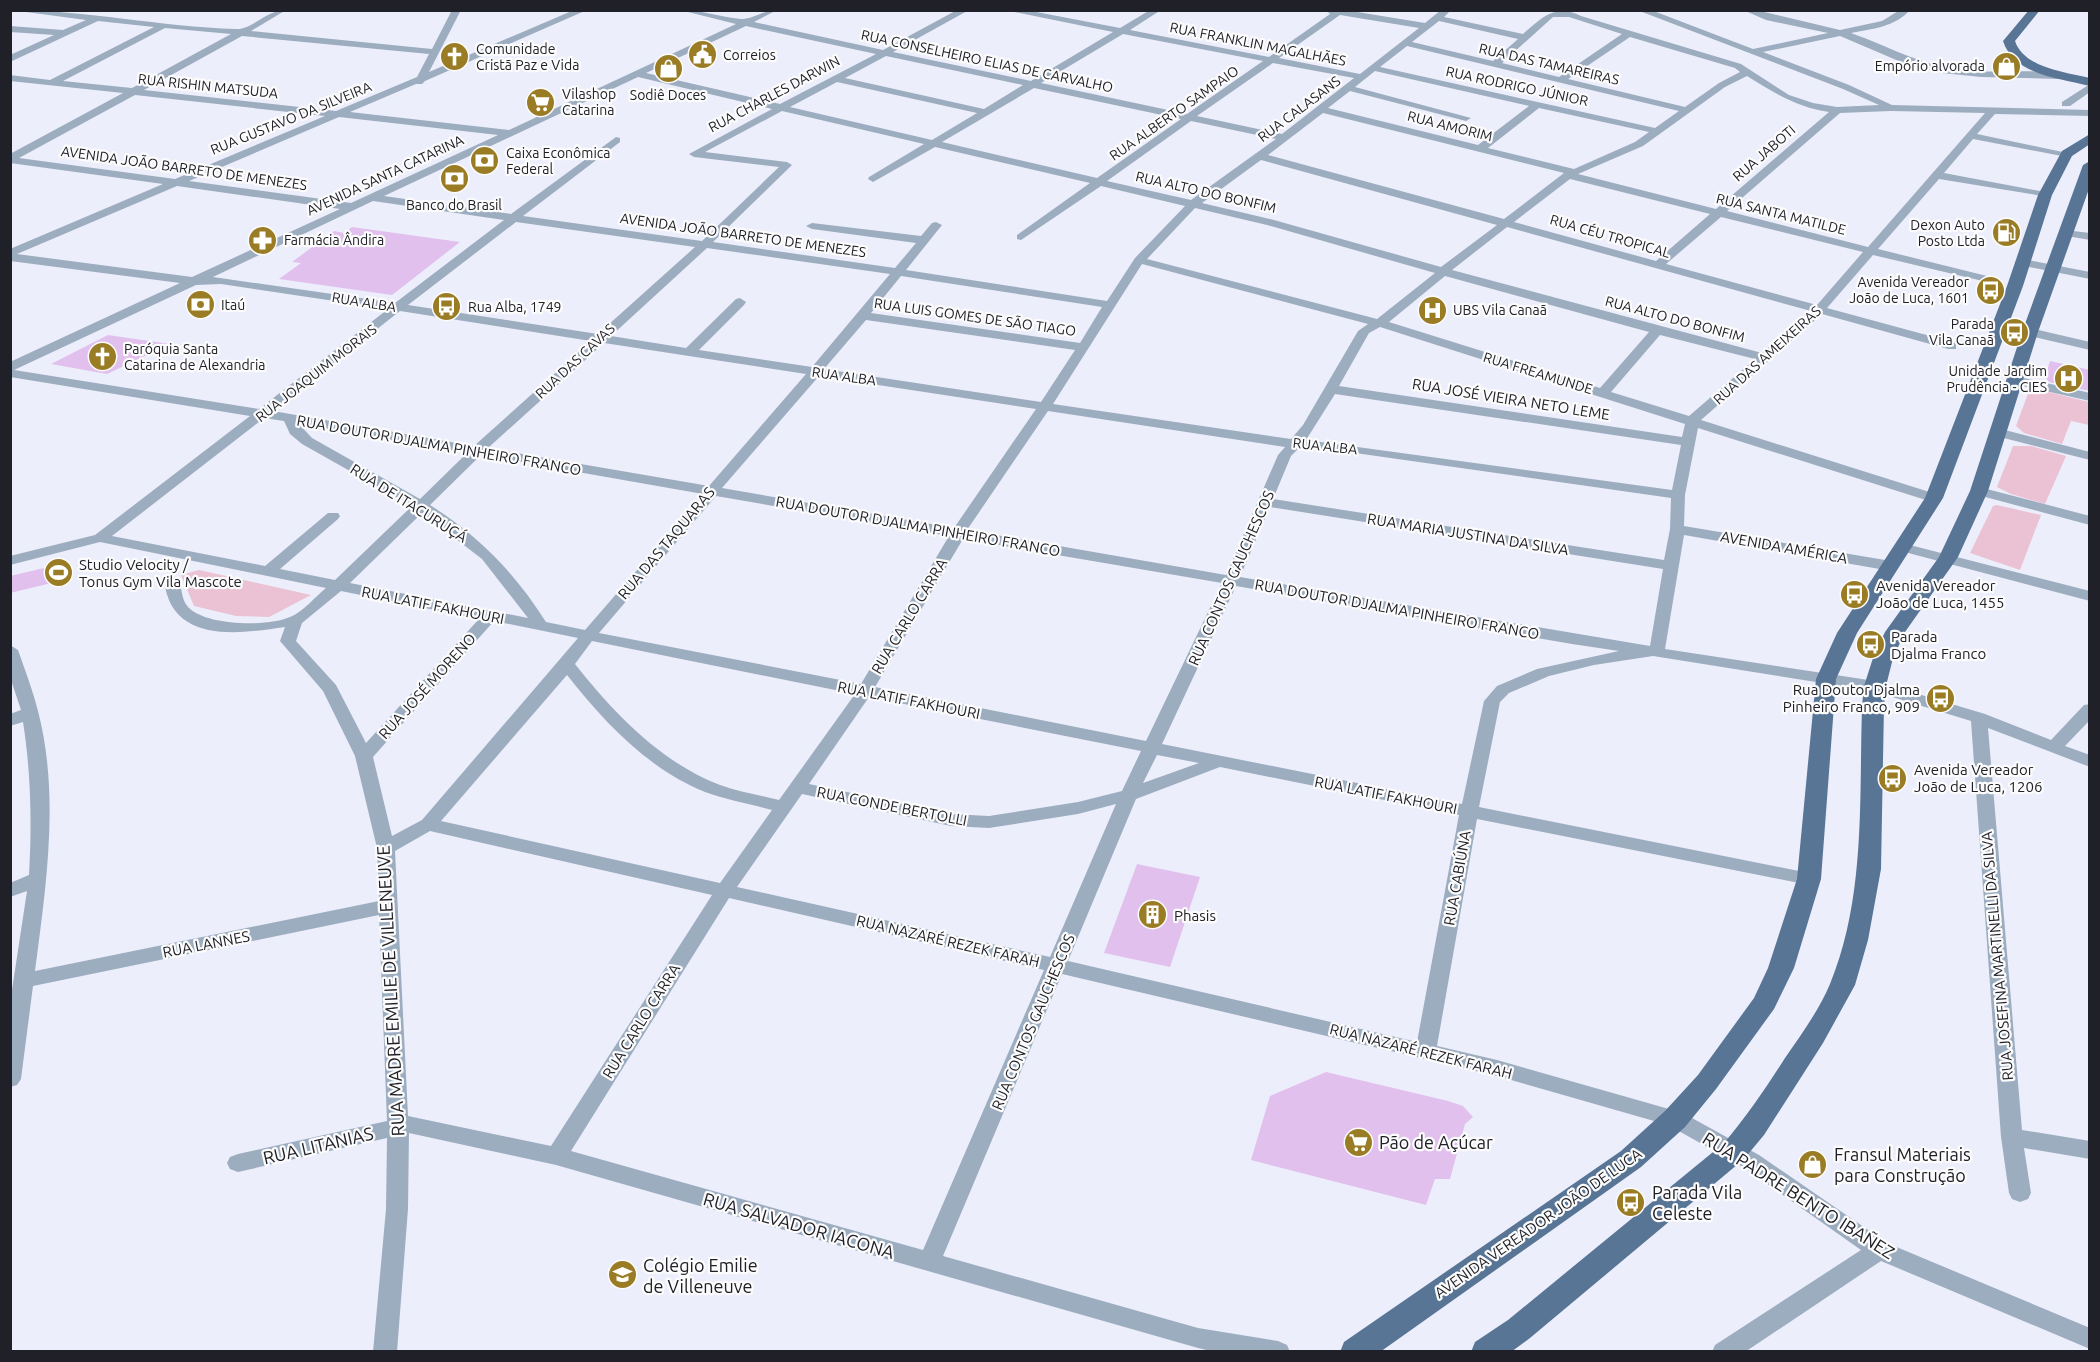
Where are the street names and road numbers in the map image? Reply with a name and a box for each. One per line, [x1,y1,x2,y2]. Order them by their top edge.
street label: RUA FRANKLIN MAGALHÃES [1168,18,1348,69]
street label: RUA CONSELHEIRO ELIAS DE CARVALHO [860,26,1115,96]
street label: RUA DAS TAMAREIRAS [1477,40,1621,88]
street label: RUA CHARLES DARWIN [706,53,842,135]
street label: RUA ALBERTO SAMPAIO [1106,62,1242,164]
street label: RUA RODRIGO JÚNIOR [1444,62,1590,109]
street label: RUA RISHIN MATSUDA [137,71,279,101]
street label: RUA CALASANS [1255,73,1343,145]
street label: RUA GUSTAVO DA SILVEIRA [208,78,374,158]
street label: RUA AMORIM [1406,108,1494,144]
street label: RUA JABOTI [1730,122,1798,184]
street label: AVENIDA SANTA CATARINA [304,132,466,218]
street label: AVENIDA JOÃO BARRETO DE MENEZES [60,142,308,193]
street label: RUA ALTO DO BONFIM [1134,168,1278,216]
street label: RUA SANTA MATILDE [1715,190,1848,238]
street label: AVENIDA JOÃO BARRETO DE MENEZES [619,209,867,260]
street label: RUA CÉU TROPICAL [1548,210,1672,261]
street label: RUA ALBA [331,289,397,315]
street label: RUA ALTO DO BONFIM [1603,293,1747,345]
street label: RUA LUIS GOMES DE SÃO TIAGO [873,294,1077,339]
street label: RUA DAS AMEIXEIRAS [1710,303,1824,407]
street label: RUA DAS CAVAS [532,320,618,402]
street label: RUA JOAQUIM MORAIS [252,321,380,425]
street label: RUA FREAMUNDE [1481,349,1595,397]
street label: RUA ALBA [811,364,877,388]
street label: RUA JOSÉ VIEIRA NETO LEME [1411,375,1611,423]
street label: RUA DOUTOR DJALMA PINHEIRO FRANCO [295,412,583,478]
street label: RUA ALBA [1292,435,1358,457]
street label: RUA DE ITACURUÇÁ [347,460,471,546]
street label: RUA DAS TAQUARAS [614,483,718,602]
street label: RUA CONTOS GAUCHESCOS [1185,488,1277,668]
street label: RUA DOUTOR DJALMA PINHEIRO FRANCO [774,493,1062,559]
street label: RUA MARIA JUSTINA DA SILVA [1366,510,1570,558]
street label: AVENIDA AMÉRICA [1719,527,1849,567]
street label: RUA CARLO CARRA [868,555,950,677]
street label: RUA DOUTOR DJALMA PINHEIRO FRANCO [1253,576,1541,642]
street label: RUA LATIF FAKHOURI [360,583,506,627]
street label: RUA JOSÉ MORENO [375,630,479,742]
street label: RUA LATIF FAKHOURI [836,678,982,722]
street label: RUA LATIF FAKHOURI [1313,773,1459,817]
street label: RUA CONDE BERTOLLI [815,783,969,829]
street label: RUA CABIÚNA [1440,829,1474,927]
street label: RUA JOSEFINA MARTINELLI DA SILVA [1978,831,2016,1081]
street label: RUA MADRE EMILIE DE VILLENEUVE [372,845,408,1137]
street label: RUA NAZARÉ REZEK FARAH [855,912,1041,970]
street label: RUA LANNES [161,927,251,961]
street label: RUA CONTOS GAUCHESCOS [988,931,1078,1113]
street label: RUA CARLO CARRA [599,960,683,1081]
street label: RUA NAZARÉ REZEK FARAH [1328,1020,1514,1082]
street label: RUA LITANIAS [261,1123,375,1167]
street label: RUA PADRE BENTO IBAÑEZ [1699,1127,1899,1262]
street label: AVENIDA VEREADOR JOÃO DE LUCA [1431,1145,1645,1301]
street label: RUA SALVADOR IACONA [701,1188,897,1262]

